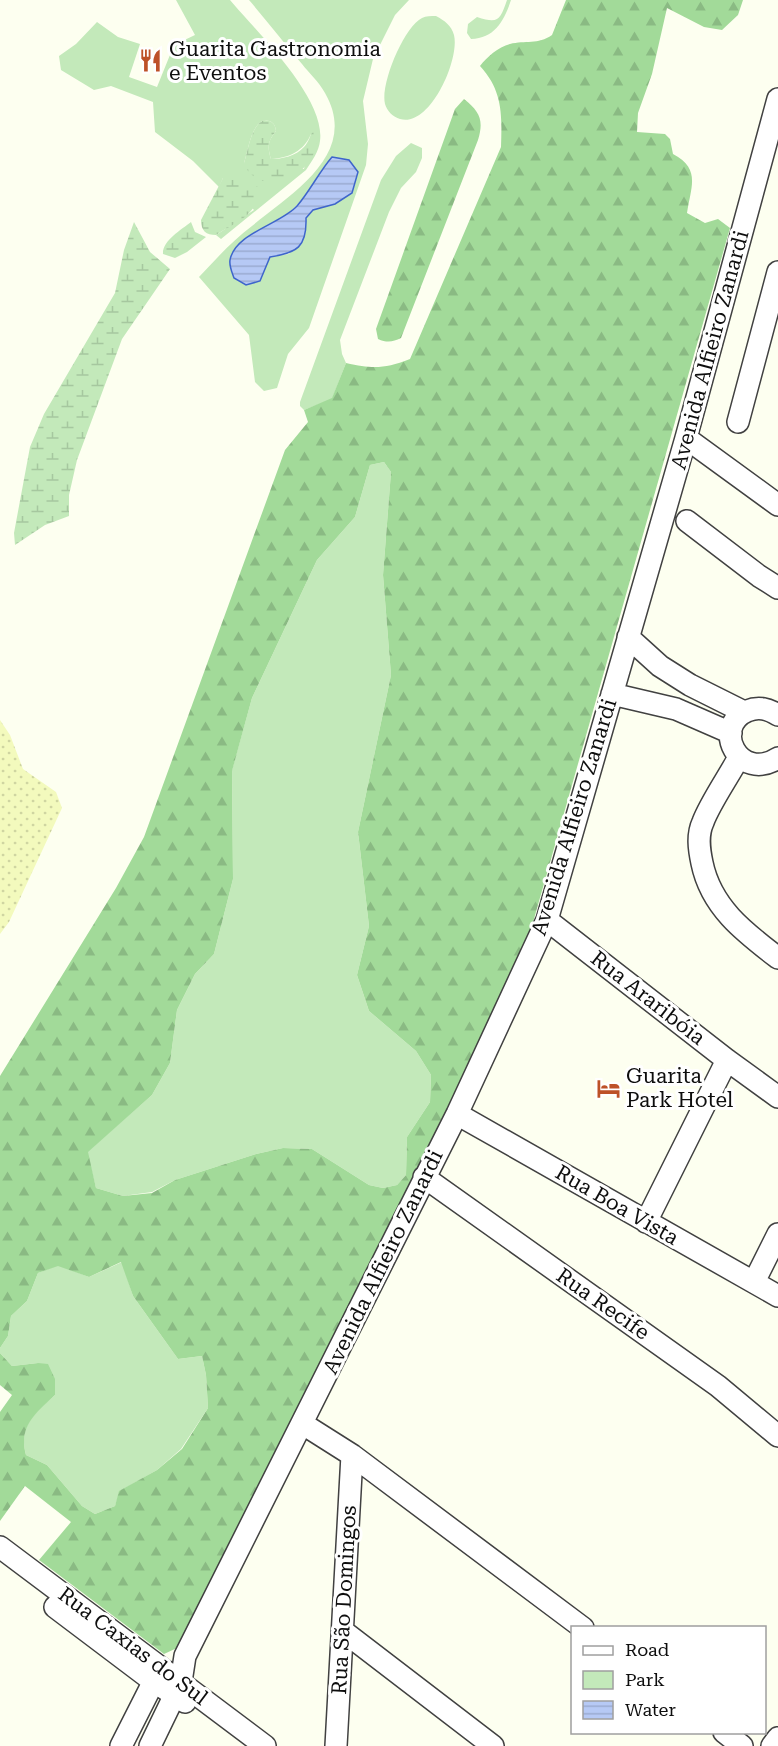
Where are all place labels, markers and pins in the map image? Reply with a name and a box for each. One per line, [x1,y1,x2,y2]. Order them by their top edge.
place label: Guarita Gastronomia e Eventos [169,37,382,85]
restaurant icon: Guarita Gastronomia e Eventos [138,48,164,74]
place label: Guarita Park Hotel [626,1064,734,1112]
hotel icon: Guarita Park Hotel [595,1075,621,1101]

